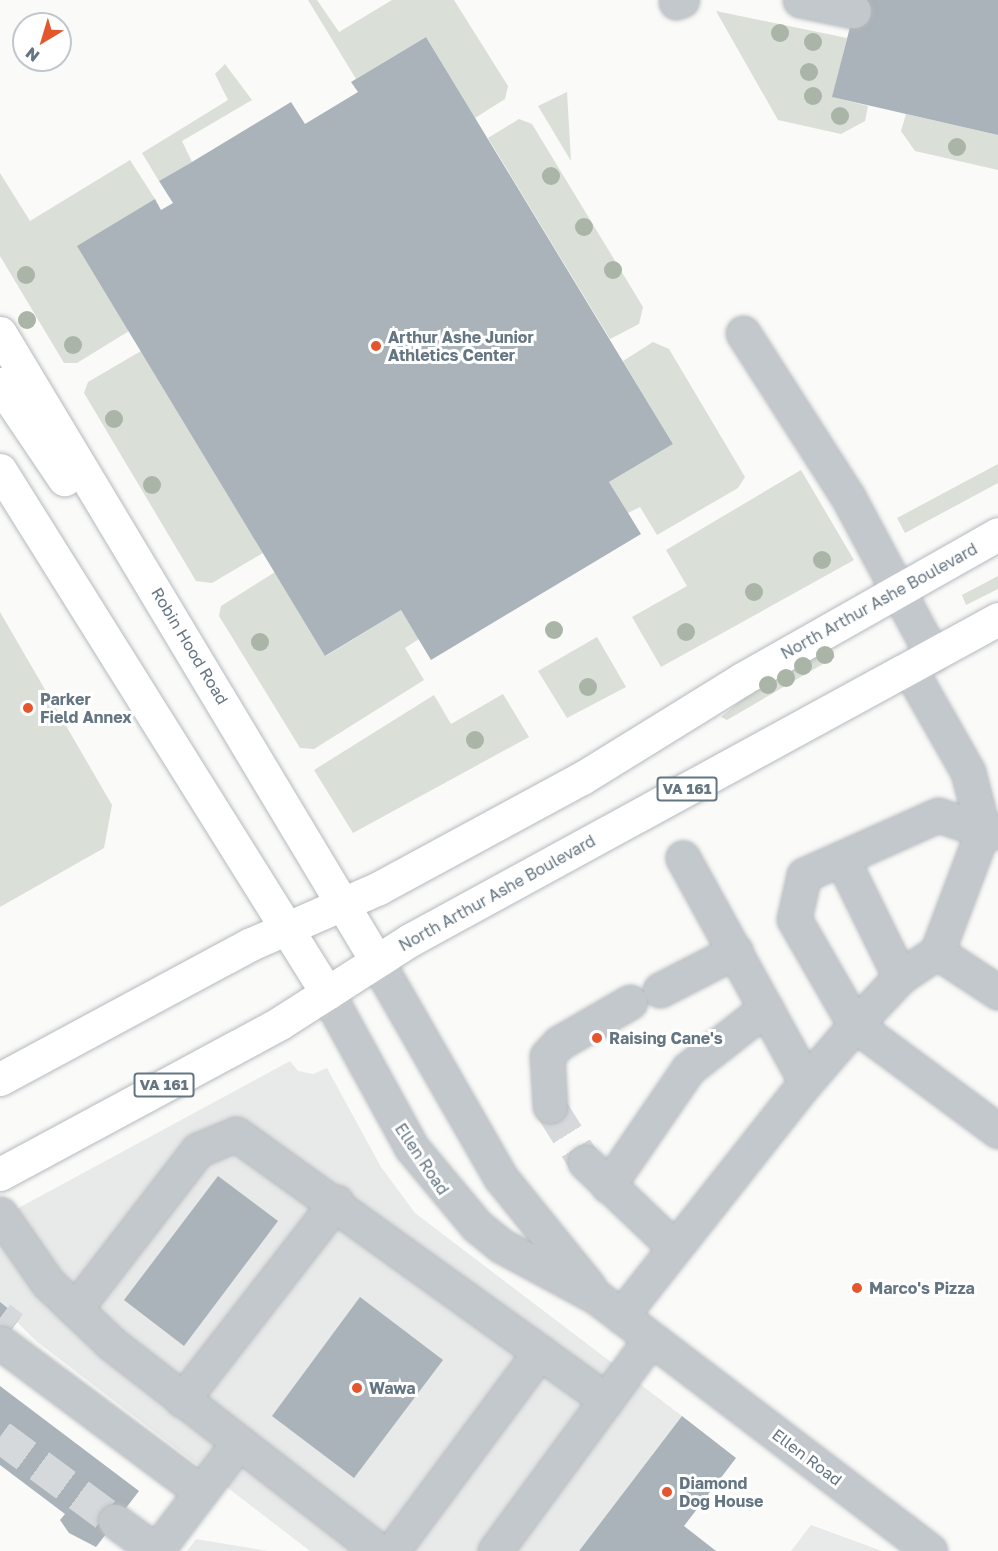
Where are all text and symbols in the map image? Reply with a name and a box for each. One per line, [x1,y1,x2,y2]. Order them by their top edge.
north arrow [12,12,72,72]
text: N [21,43,43,66]
place label: Arthur Ashe Junior Athletics Center [388,327,534,365]
marker: Arthur Ashe Junior Athletics Center [369,339,383,353]
street label: North Arthur Ashe Boulevard [777,539,981,663]
street label: Robin Hood Road [148,584,232,708]
place label: Parker Field Annex [40,689,132,727]
marker: Parker Field Annex [21,701,35,715]
road number: VA 161 [656,777,718,801]
street label: North Arthur Ashe Boulevard [395,831,599,955]
place label: Raising Cane's [609,1028,723,1048]
marker: Raising Cane's [590,1031,604,1045]
road number: VA 161 [132,1073,195,1097]
street label: Ellen Road [391,1120,453,1198]
place label: Marco's Pizza [869,1278,975,1298]
marker: Marco's Pizza [850,1281,864,1295]
place label: Wawa [369,1378,415,1398]
marker: Wawa [350,1381,364,1395]
street label: Ellen Road [768,1425,846,1489]
place label: Diamond Dog House [679,1473,764,1511]
marker: Diamond Dog House [660,1485,674,1499]

